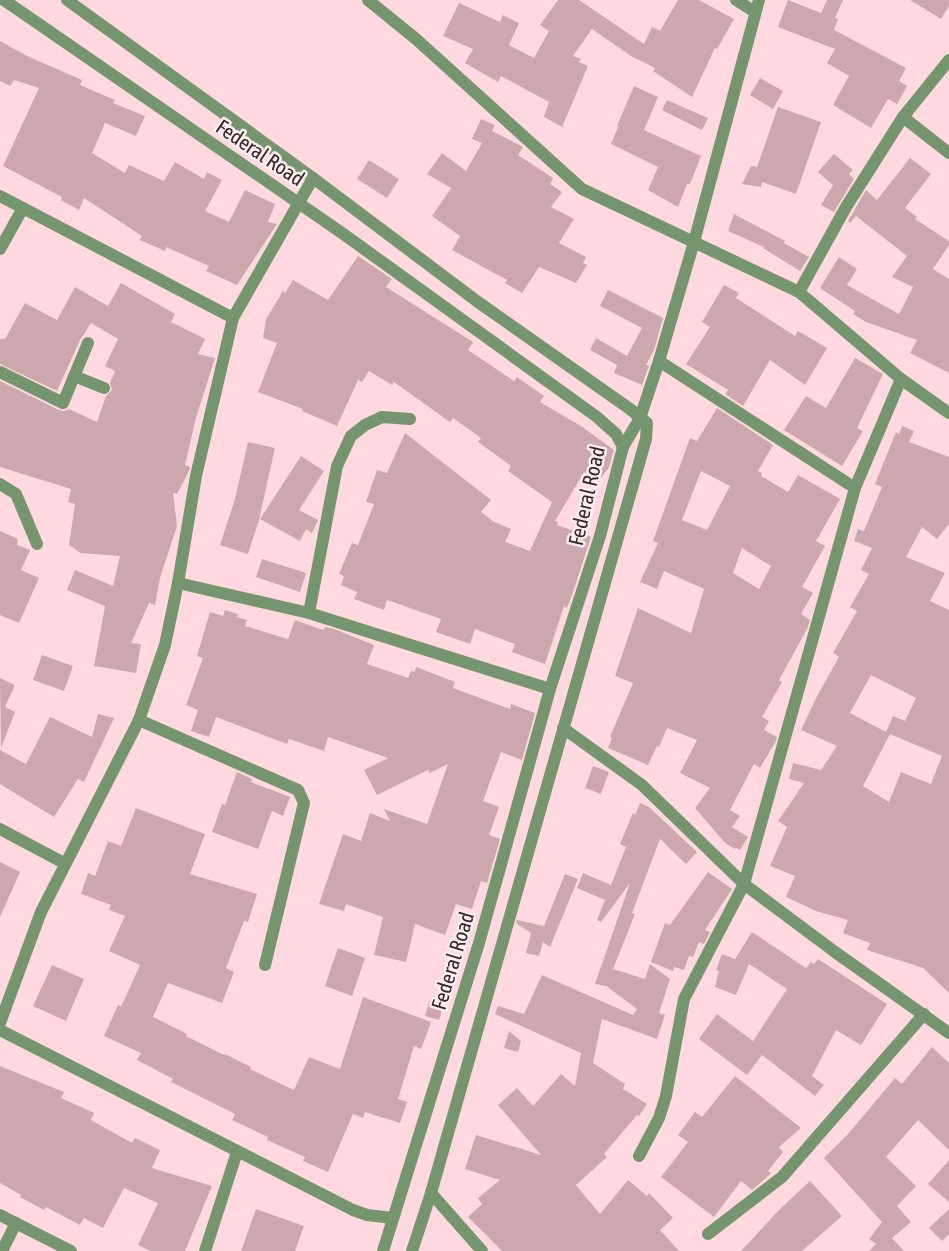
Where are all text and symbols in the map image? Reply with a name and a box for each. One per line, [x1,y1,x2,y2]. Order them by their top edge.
street label: Federal Road [212,114,309,190]
street label: Federal Road [563,444,609,548]
street label: Federal Road [426,909,478,1013]

